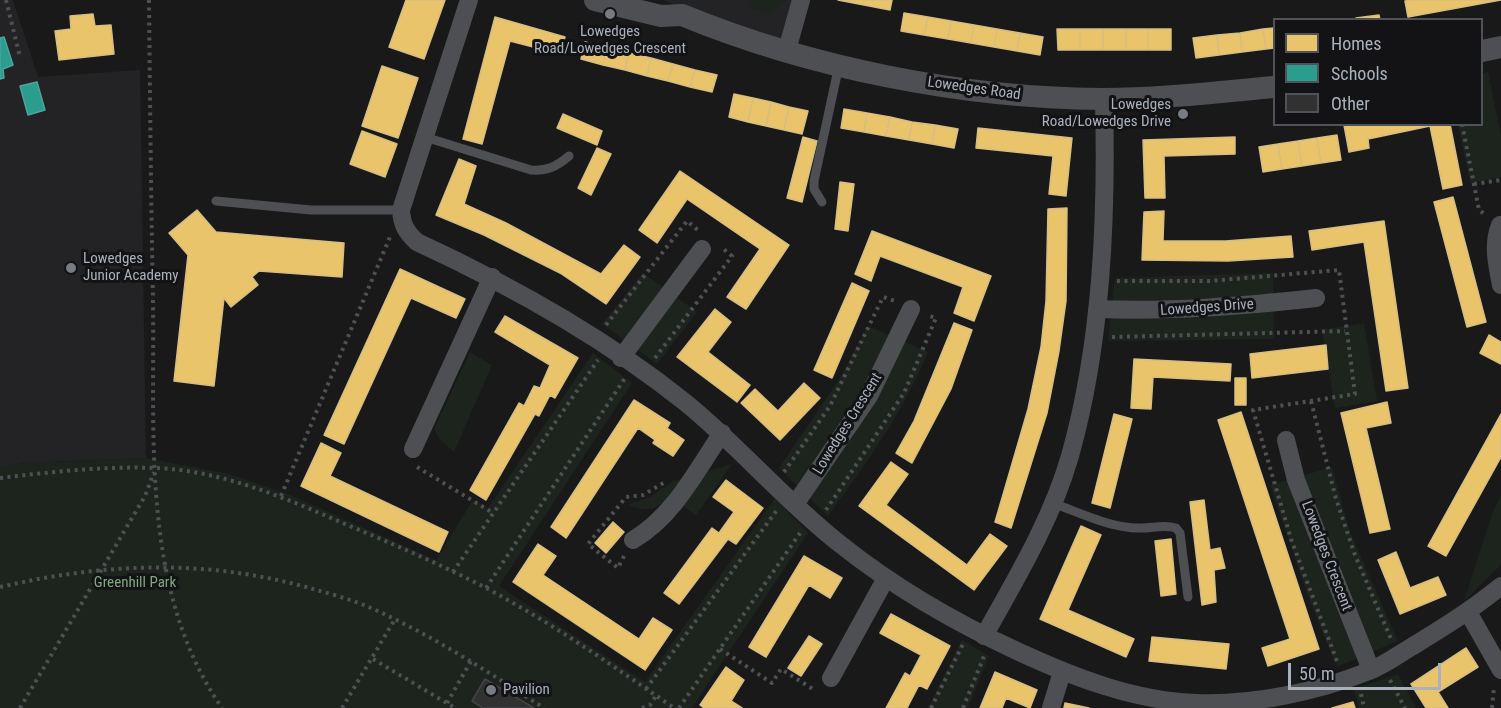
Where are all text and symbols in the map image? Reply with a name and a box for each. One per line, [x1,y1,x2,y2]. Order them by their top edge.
marker: Lowedges Road/Lowedges Crescent [603,7,617,21]
legend [1273,18,1483,126]
place label: Lowedges Road/Lowedges Crescent [534,23,686,58]
text: Homes [1331,33,1381,54]
text: Schools [1331,63,1388,84]
street label: Lowedges Road [926,74,1022,104]
text: Other [1331,93,1370,114]
place label: Lowedges Road/Lowedges Drive [1042,96,1171,131]
marker: Lowedges Road/Lowedges Drive [1176,107,1190,121]
place label: Lowedges Junior Academy [83,250,179,285]
marker: Lowedges Junior Academy [64,261,78,275]
street label: Lowedges Drive [1160,296,1254,320]
street label: Lowedges Crescent [810,370,886,478]
street label: Lowedges Crescent [1297,499,1355,613]
park label: Greenhill Park [94,574,176,592]
scale bar [1291,651,1444,689]
text: 50 m [1299,663,1334,684]
place label: Pavilion [503,681,550,699]
marker: Pavilion [484,683,498,697]

